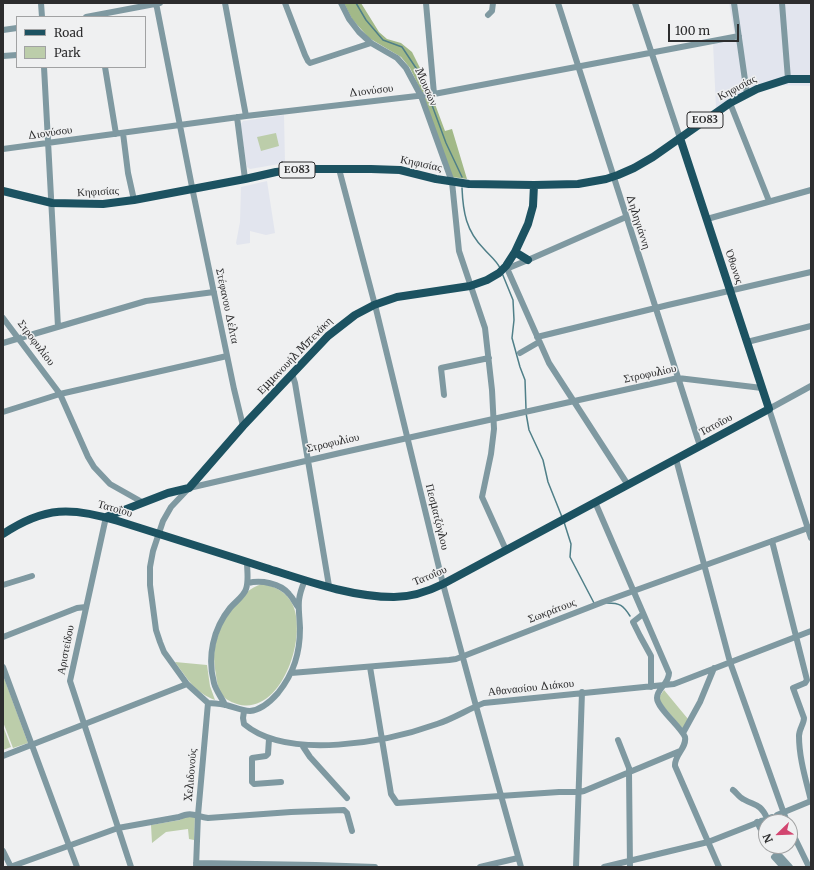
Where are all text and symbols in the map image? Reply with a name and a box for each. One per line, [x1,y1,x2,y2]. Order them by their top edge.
legend [16,16,146,68]
scale bar [670,16,741,42]
text: 100 m [675,23,710,38]
text: Road [54,25,83,40]
text: Park [54,45,81,60]
street label: Μουσών [412,66,440,108]
street label: Κηφισίας [715,72,759,104]
street label: Διονύσου [348,82,394,100]
road number: ΕΟ83 [687,112,723,128]
street label: Διονύσου [27,123,73,143]
street label: Κηφισίας [399,153,443,175]
road number: ΕΟ83 [279,162,315,178]
street label: Κηφισίας [77,184,119,200]
street label: Δηληγιάννη [623,193,653,251]
street label: Όθωνος [722,248,746,286]
street label: Στέφανου Δέλτα [213,267,241,345]
street label: Εμμανουήλ Μπενάκη [255,315,335,397]
street label: Στροφυλίου [15,318,57,368]
street label: Στροφυλίου [622,362,678,386]
street label: Τατοΐου [697,411,735,439]
street label: Στροφυλίου [305,431,361,455]
street label: Πεσματζόγλου [422,483,452,551]
street label: Τατοΐου [96,498,134,520]
street label: Τατοΐου [411,563,449,589]
street label: Σωκράτους [526,596,578,626]
street label: Αριστείδου [55,624,77,676]
street label: Αθανασίου Διάκου [487,677,575,699]
street label: Χελιδονούς [182,748,200,802]
north arrow [758,814,798,854]
text: N [760,832,776,845]

